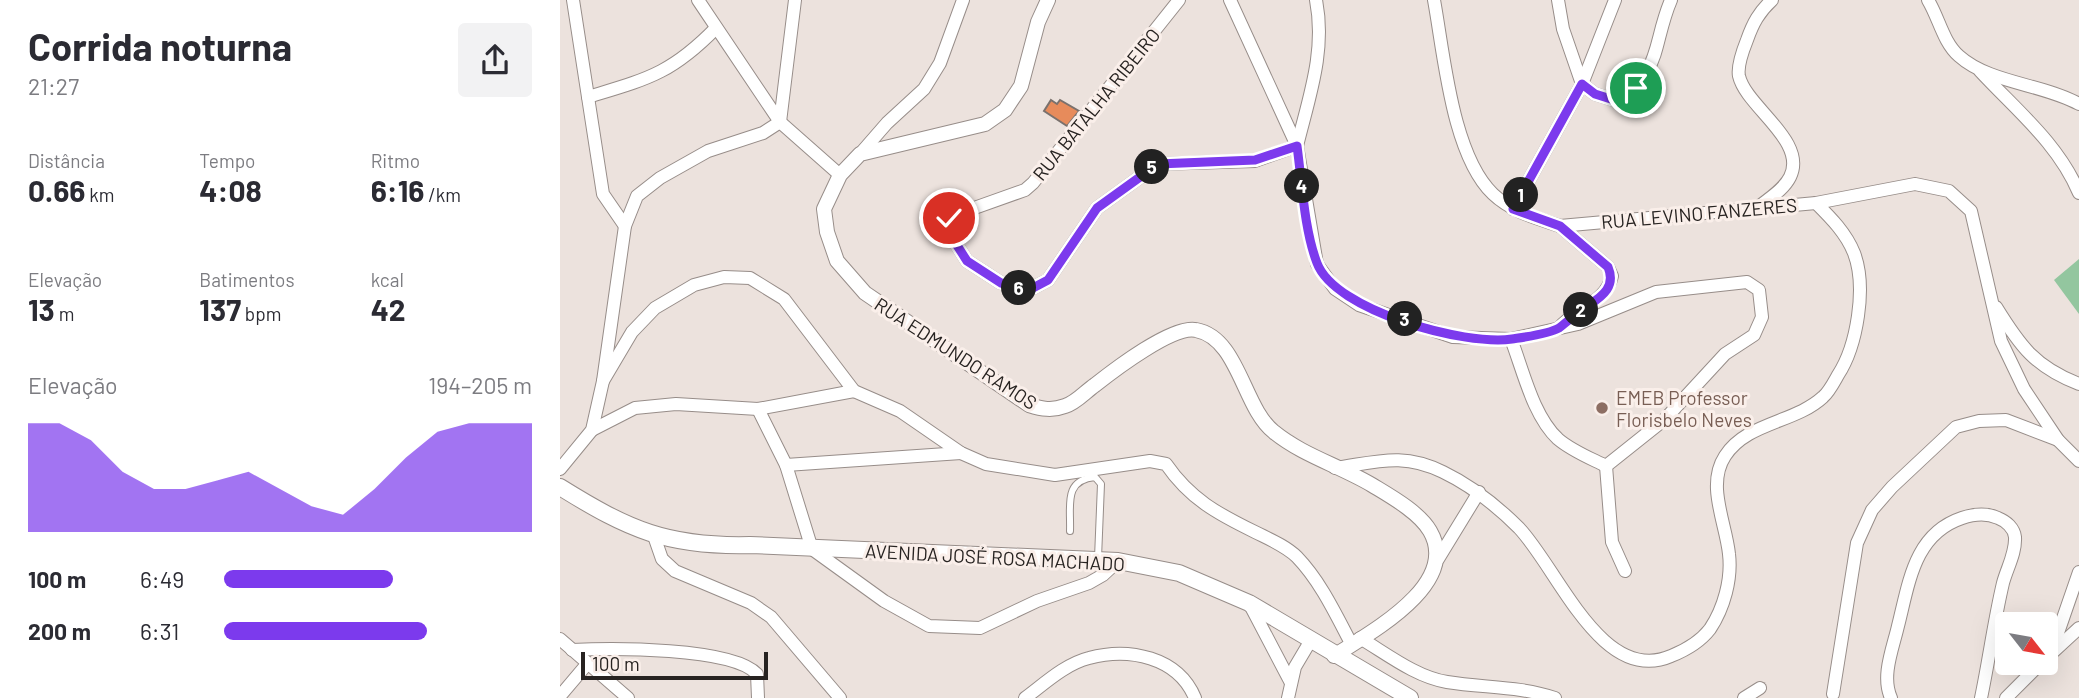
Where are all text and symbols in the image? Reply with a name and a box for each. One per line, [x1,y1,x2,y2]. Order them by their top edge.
text: Corrida noturna [28,23,292,69]
button: share [458,23,532,97]
street label: RUA BATALHA RIBEIRO [1028,23,1164,185]
pin [1606,58,1666,118]
icon: arrive [1617,69,1655,107]
text: 21:27 [28,72,79,100]
text: Distância [28,149,105,172]
text: Tempo [199,149,255,172]
text: Ritmo [371,149,420,172]
pin: 5 [1134,150,1170,184]
text: 5 [1146,155,1157,178]
pin: 4 [1284,168,1320,204]
text: 0.66 [28,172,85,208]
text: 4:08 [199,172,262,208]
text: 6:16 [371,172,424,208]
text: 4 [1296,174,1307,197]
pin: 1 [1504,178,1538,212]
text: km [85,183,114,206]
text: /km [424,183,461,206]
text: 1 [1517,183,1524,206]
pin [919,188,979,248]
street label: RUA LEVINO FANZERES [1600,193,1798,233]
icon: check [930,199,968,237]
text: Elevação [28,268,102,291]
text: Batimentos [199,268,295,291]
text: kcal [371,268,404,291]
pin: 6 [1002,270,1036,306]
text: 6 [1013,276,1024,299]
text: 13 [28,291,55,327]
text: 137 [199,291,241,327]
text: 42 [371,291,406,327]
street label: RUA EDMUNDO RAMOS [871,292,1041,414]
pin: 2 [1564,292,1598,328]
text: 2 [1575,298,1586,321]
text: m [55,302,74,325]
text: bpm [241,302,281,325]
pin: 3 [1388,302,1422,336]
text: 3 [1399,307,1410,330]
text: Elevação [28,371,118,399]
text: 194–205 m [428,371,532,399]
place label: EMEB Professor Florisbelo Neves [1616,386,1752,431]
marker: EMEB Professor Florisbelo Neves [1594,400,1610,416]
street label: AVENIDA JOSÉ ROSA MACHADO [864,539,1126,575]
text: 100 m [28,565,86,593]
text: 6:49 [140,565,184,593]
north arrow [1995,612,2058,676]
map controls [1995,612,2058,675]
text: 200 m [28,617,91,645]
text: 6:31 [140,617,179,645]
scale bar [581,649,768,681]
text: 100 m [592,652,640,675]

